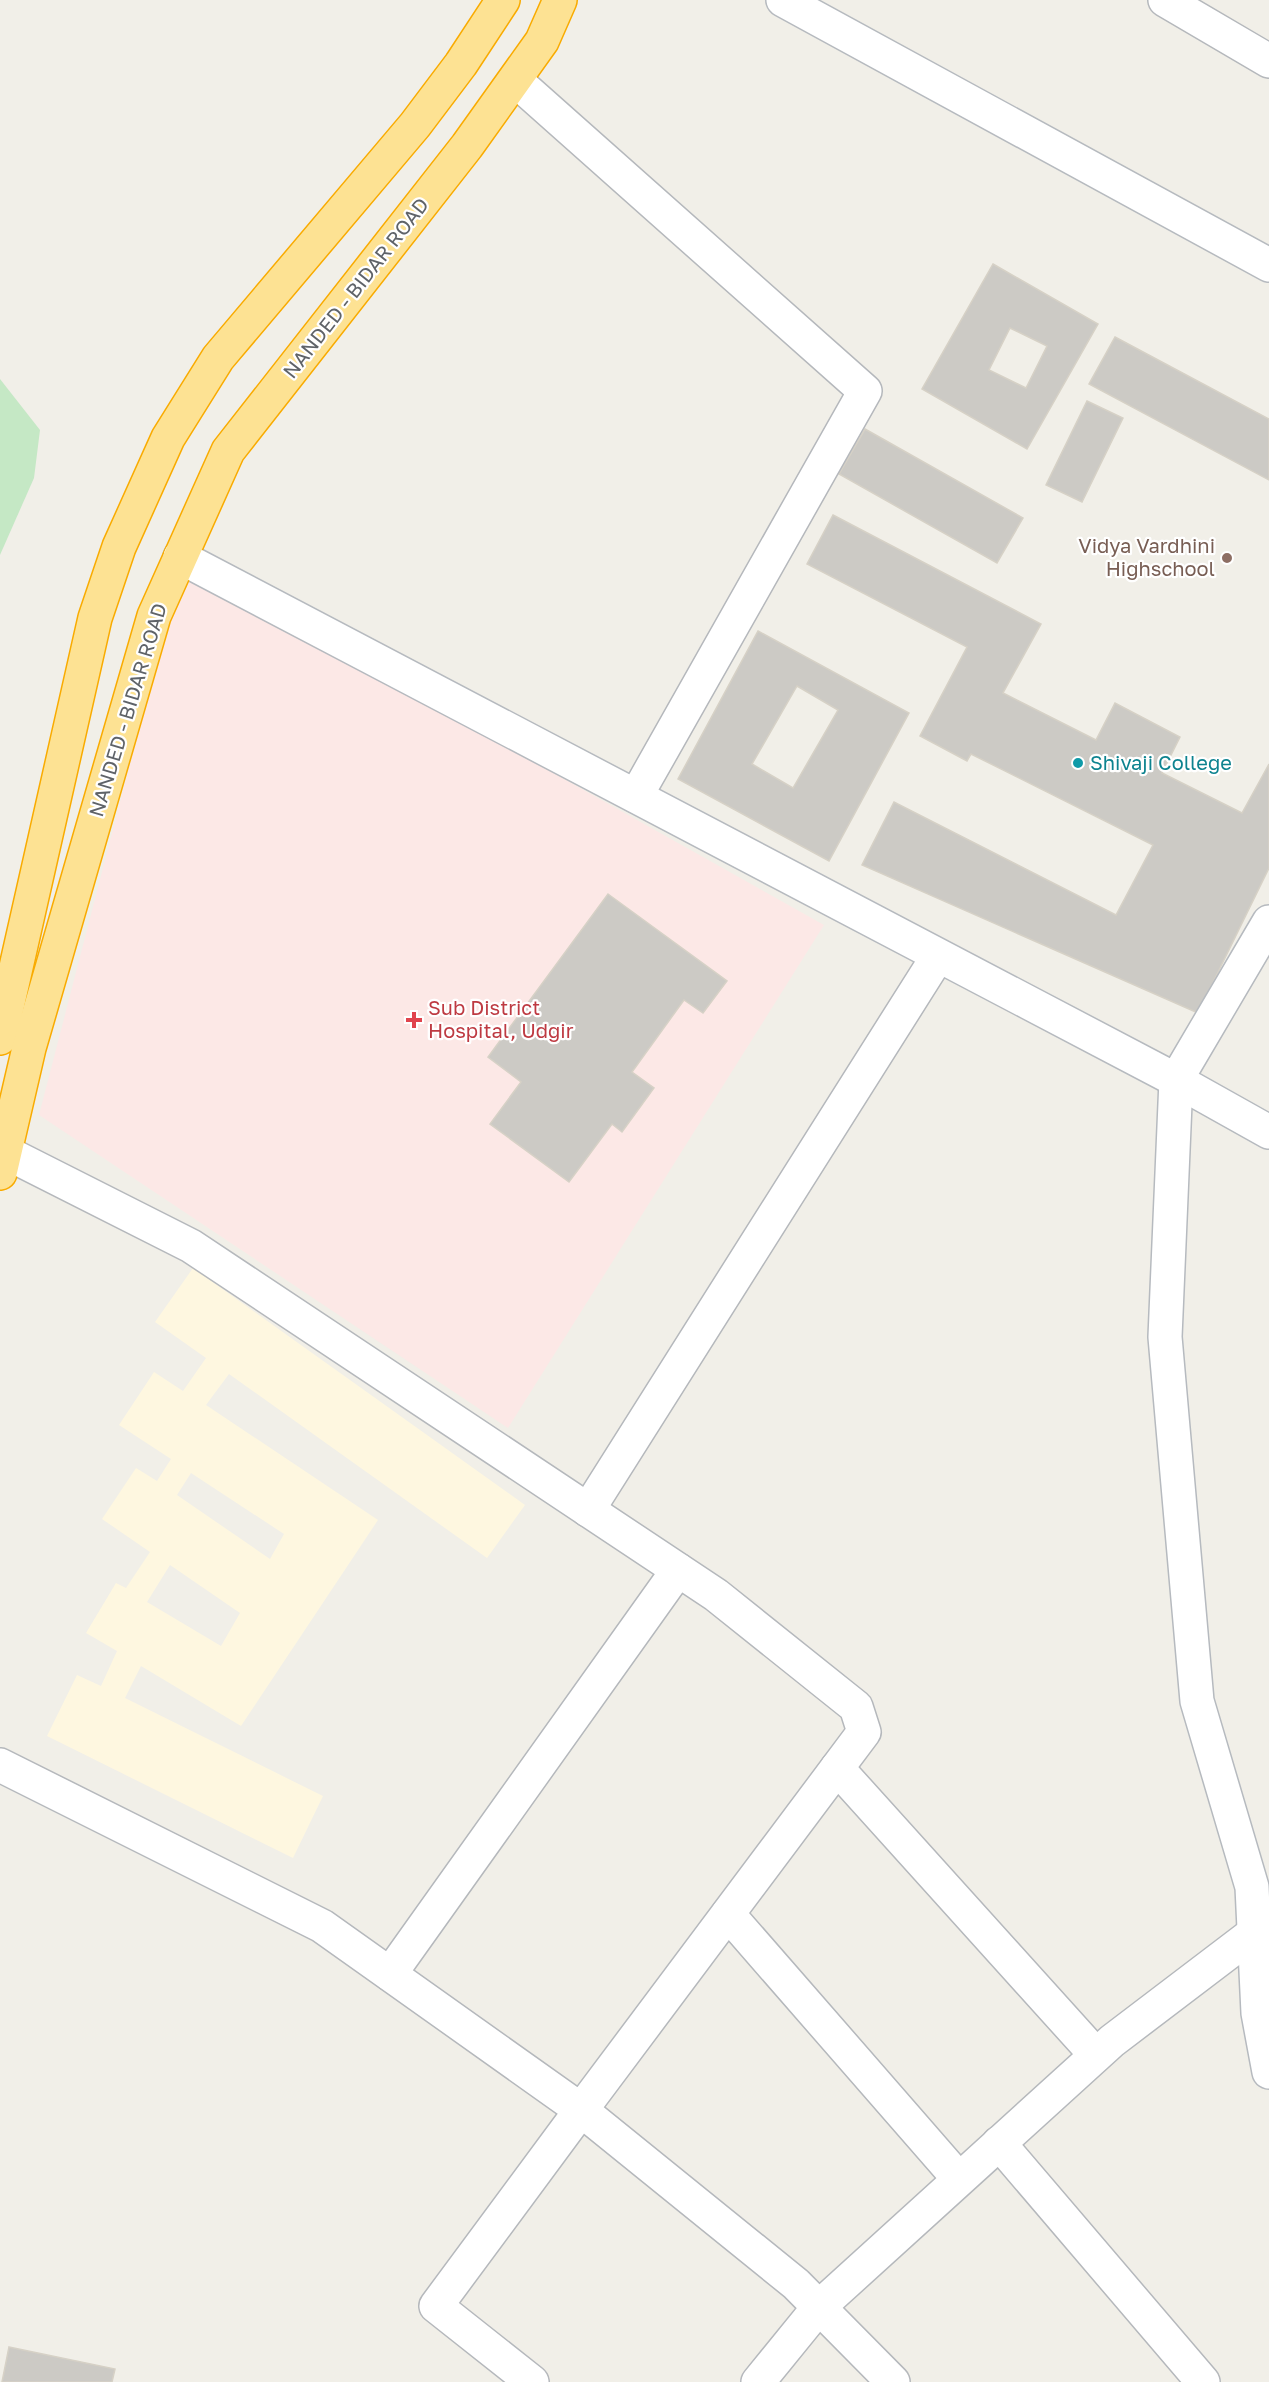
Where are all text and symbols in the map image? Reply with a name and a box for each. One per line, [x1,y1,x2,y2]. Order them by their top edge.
street label: NANDED - BIDAR ROAD [277,192,433,382]
place label: Vidya Vardhini Highschool [1078,533,1215,580]
marker: Vidya Vardhini Highschool [1220,551,1234,565]
street label: NANDED - BIDAR ROAD [83,600,171,820]
place label: Shivaji College [1090,750,1232,774]
marker: Shivaji College [1071,756,1085,770]
place label: Sub District Hospital, Udgir [428,995,574,1042]
marker: Sub District Hospital, Udgir [405,1011,423,1029]

